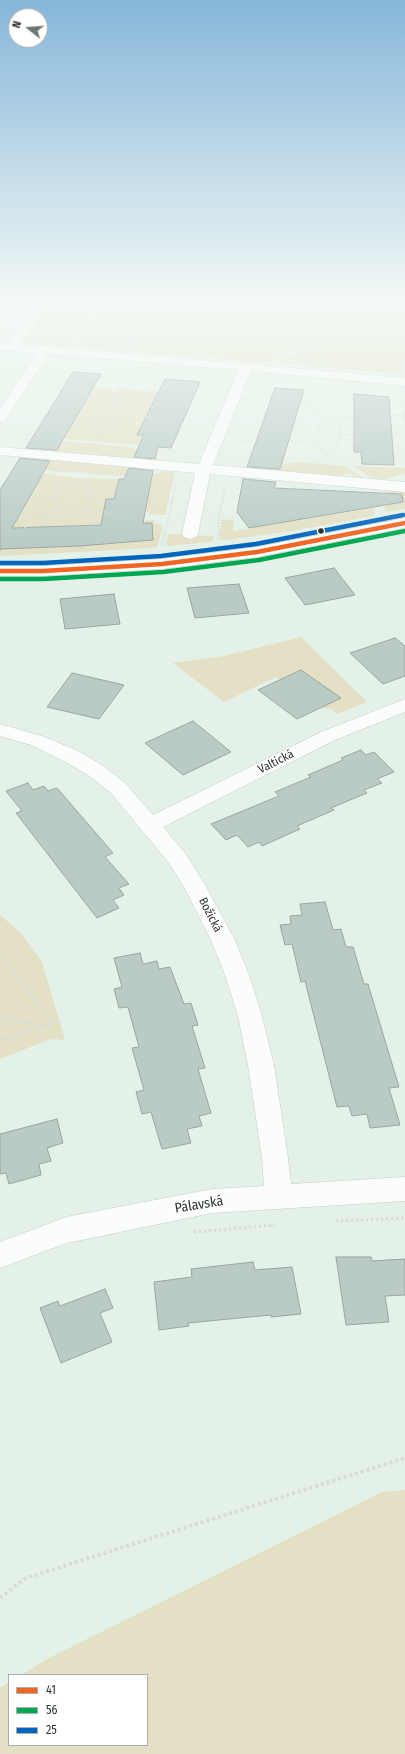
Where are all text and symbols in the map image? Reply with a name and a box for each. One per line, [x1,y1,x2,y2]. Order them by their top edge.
north arrow [8,8,48,48]
text: N [10,20,24,30]
unlabelled marker [316,526,326,536]
street label: Valtická [256,747,296,777]
street label: Božická [195,895,225,935]
street label: Pálavská [174,1193,224,1217]
legend [8,1674,148,1746]
text: 41 [46,1683,56,1697]
text: 56 [46,1703,57,1717]
text: 25 [46,1723,57,1737]

